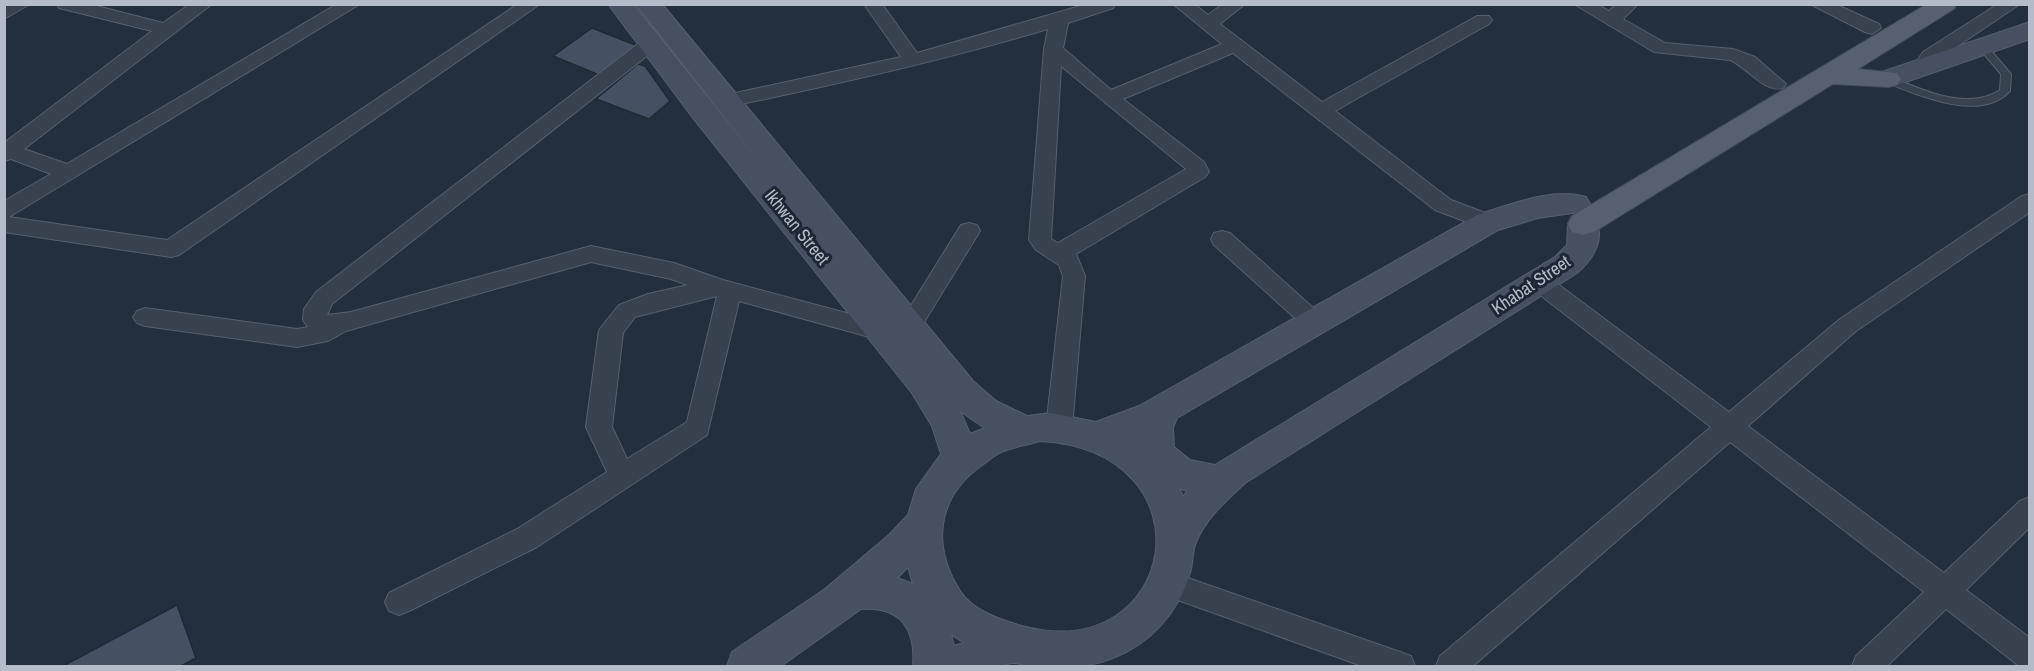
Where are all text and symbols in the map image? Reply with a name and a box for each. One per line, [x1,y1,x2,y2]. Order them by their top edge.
street label: Ikhwan Street [759,184,836,270]
street label: Khabat Street [1486,249,1575,320]

